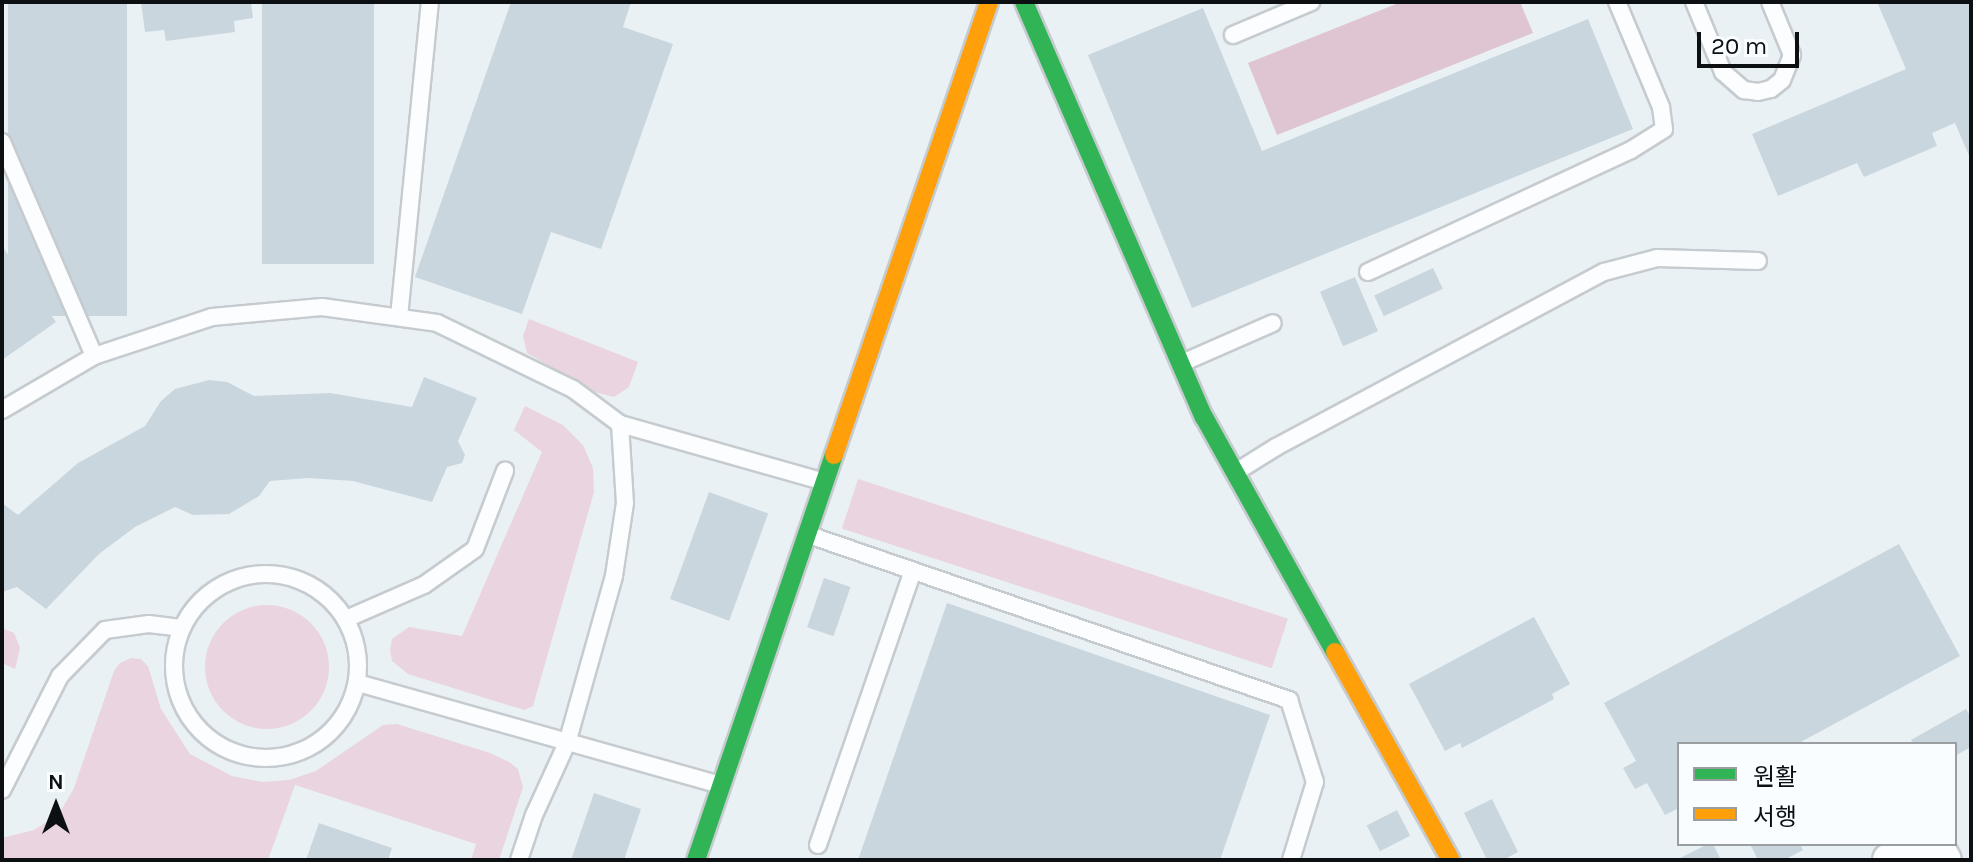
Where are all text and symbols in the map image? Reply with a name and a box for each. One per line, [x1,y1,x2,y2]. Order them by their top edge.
scale bar [1701,16,1803,66]
text: 20 m [1711,32,1767,60]
legend [1677,742,1957,846]
text: 원활 [1753,763,1797,791]
north arrow [16,766,96,846]
text: N [48,769,64,795]
text: 서행 [1753,803,1797,831]

